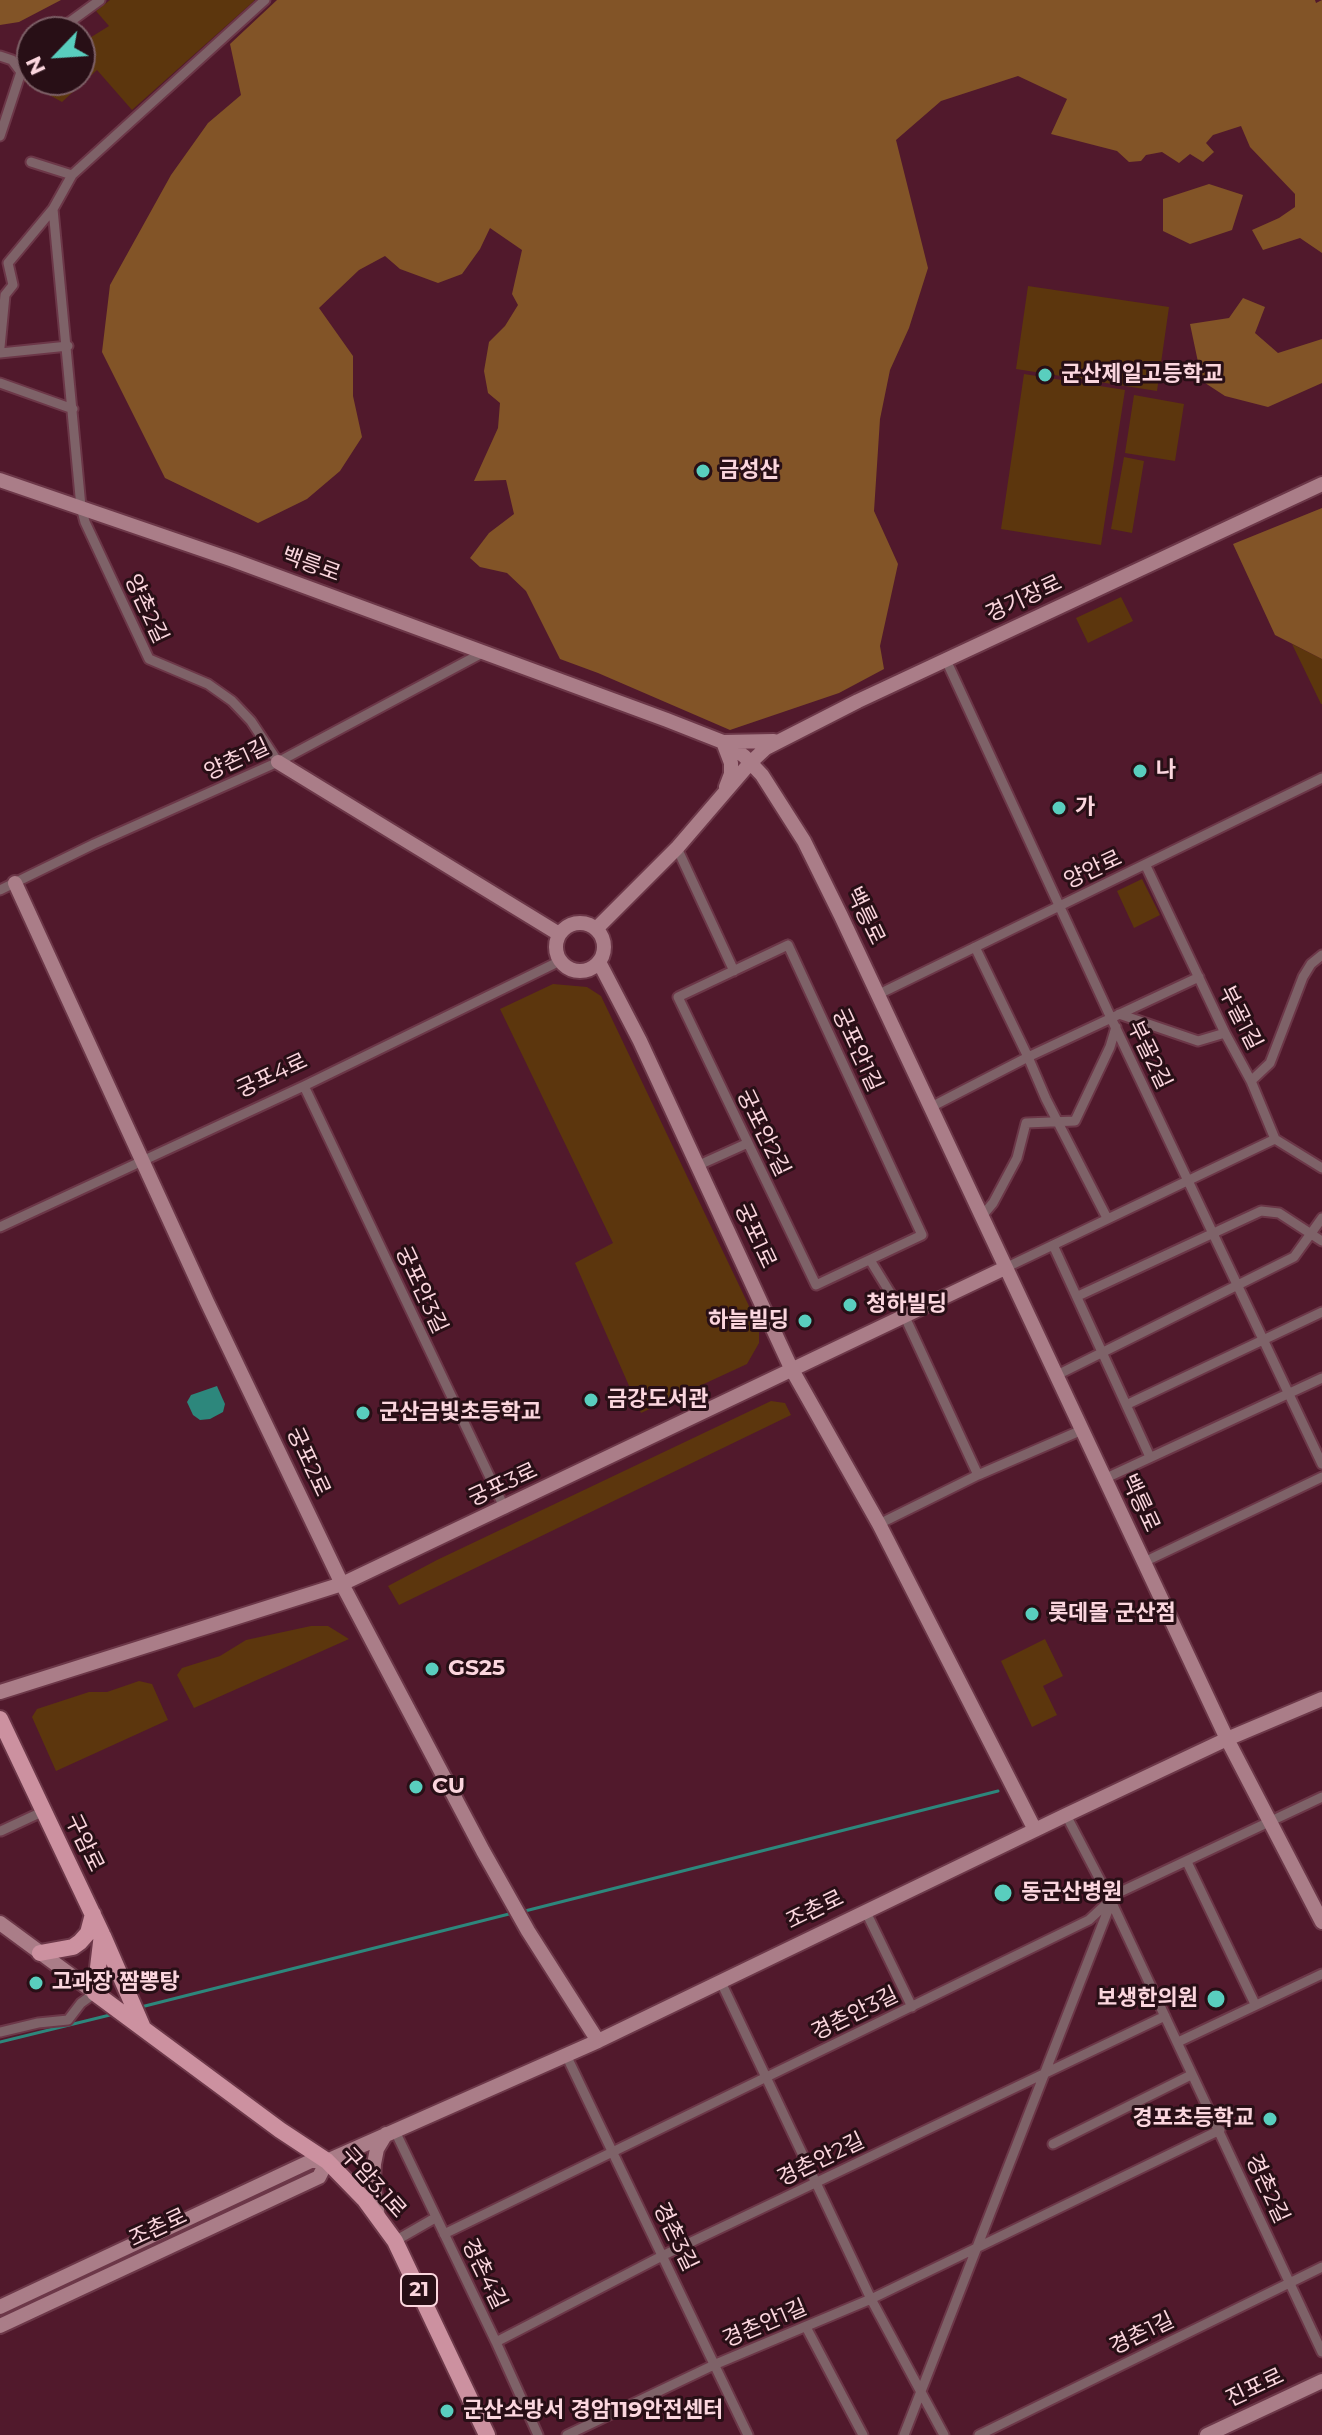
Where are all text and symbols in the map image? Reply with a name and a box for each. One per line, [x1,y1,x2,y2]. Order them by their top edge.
north arrow [16,16,96,96]
text: N [20,52,52,79]
place label: 군산제일고등학교 [1061,362,1223,388]
marker: 군산제일고등학교 [1036,366,1054,384]
place label: 금성산 [719,458,780,484]
marker: 금성산 [694,462,712,480]
street label: 백릉로 [278,542,344,588]
street label: 양촌2길 [119,570,173,648]
street label: 경기장로 [982,570,1066,628]
street label: 양촌1길 [200,734,274,786]
place label: 나 [1156,758,1176,784]
marker: 나 [1131,762,1149,780]
place label: 가 [1075,795,1095,821]
marker: 가 [1050,799,1068,817]
street label: 양안로 [1060,845,1126,895]
street label: 백릉로 [840,883,890,949]
street label: 부골1길 [1213,981,1267,1055]
street label: 궁포안1길 [826,1004,888,1096]
street label: 부골2길 [1121,1016,1177,1094]
street label: 궁포4로 [232,1048,312,1104]
street label: 궁포안2길 [731,1085,795,1181]
street label: 궁포1로 [729,1199,781,1273]
street label: 궁포안3길 [389,1242,453,1338]
place label: 청하빌딩 [866,1292,947,1318]
marker: 청하빌딩 [841,1296,859,1314]
place label: 하늘빌딩 [708,1308,789,1334]
marker: 하늘빌딩 [796,1312,814,1330]
place label: 금강도서관 [607,1387,708,1413]
marker: 금강도서관 [582,1391,600,1409]
place label: 군산금빛초등학교 [379,1400,541,1426]
marker: 군산금빛초등학교 [354,1404,372,1422]
street label: 궁포2로 [281,1423,335,1501]
street label: 궁포3로 [464,1458,542,1512]
street label: 백릉로 [1115,1470,1165,1536]
place label: 롯데몰 군산점 [1048,1601,1176,1627]
marker: 롯데몰 군산점 [1023,1605,1041,1623]
place label: GS25 [448,1656,505,1682]
marker: GS25 [423,1660,441,1678]
place label: CU [432,1774,465,1800]
marker: CU [407,1778,425,1796]
street label: 구암로 [59,1810,109,1876]
place label: 동군산병원 [1021,1880,1122,1906]
marker: 동군산병원 [992,1882,1014,1904]
street label: 조촌로 [782,1885,848,1935]
place label: 고과장 짬뽕탕 [52,1970,180,1996]
marker: 고과장 짬뽕탕 [27,1974,45,1992]
street label: 경촌안3길 [807,1982,903,2046]
place label: 보생한의원 [1097,1986,1198,2012]
marker: 보생한의원 [1205,1988,1227,2010]
place label: 경포초등학교 [1133,2106,1254,2132]
marker: 경포초등학교 [1261,2110,1279,2128]
street label: 경촌안2길 [773,2128,869,2192]
street label: 구암3.1로 [335,2142,411,2224]
street label: 경촌2길 [1240,2150,1294,2228]
street label: 경촌3길 [647,2198,703,2276]
street label: 조촌로 [125,2203,191,2253]
street label: 경촌4길 [456,2234,512,2314]
road number: 21 [401,2274,437,2306]
street label: 경촌안1길 [719,2294,811,2354]
street label: 경촌1길 [1105,2307,1179,2361]
street label: 진포로 [1222,2363,1288,2413]
place label: 군산소방서 경암119안전센터 [463,2398,723,2424]
marker: 군산소방서 경암119안전센터 [438,2402,456,2420]

